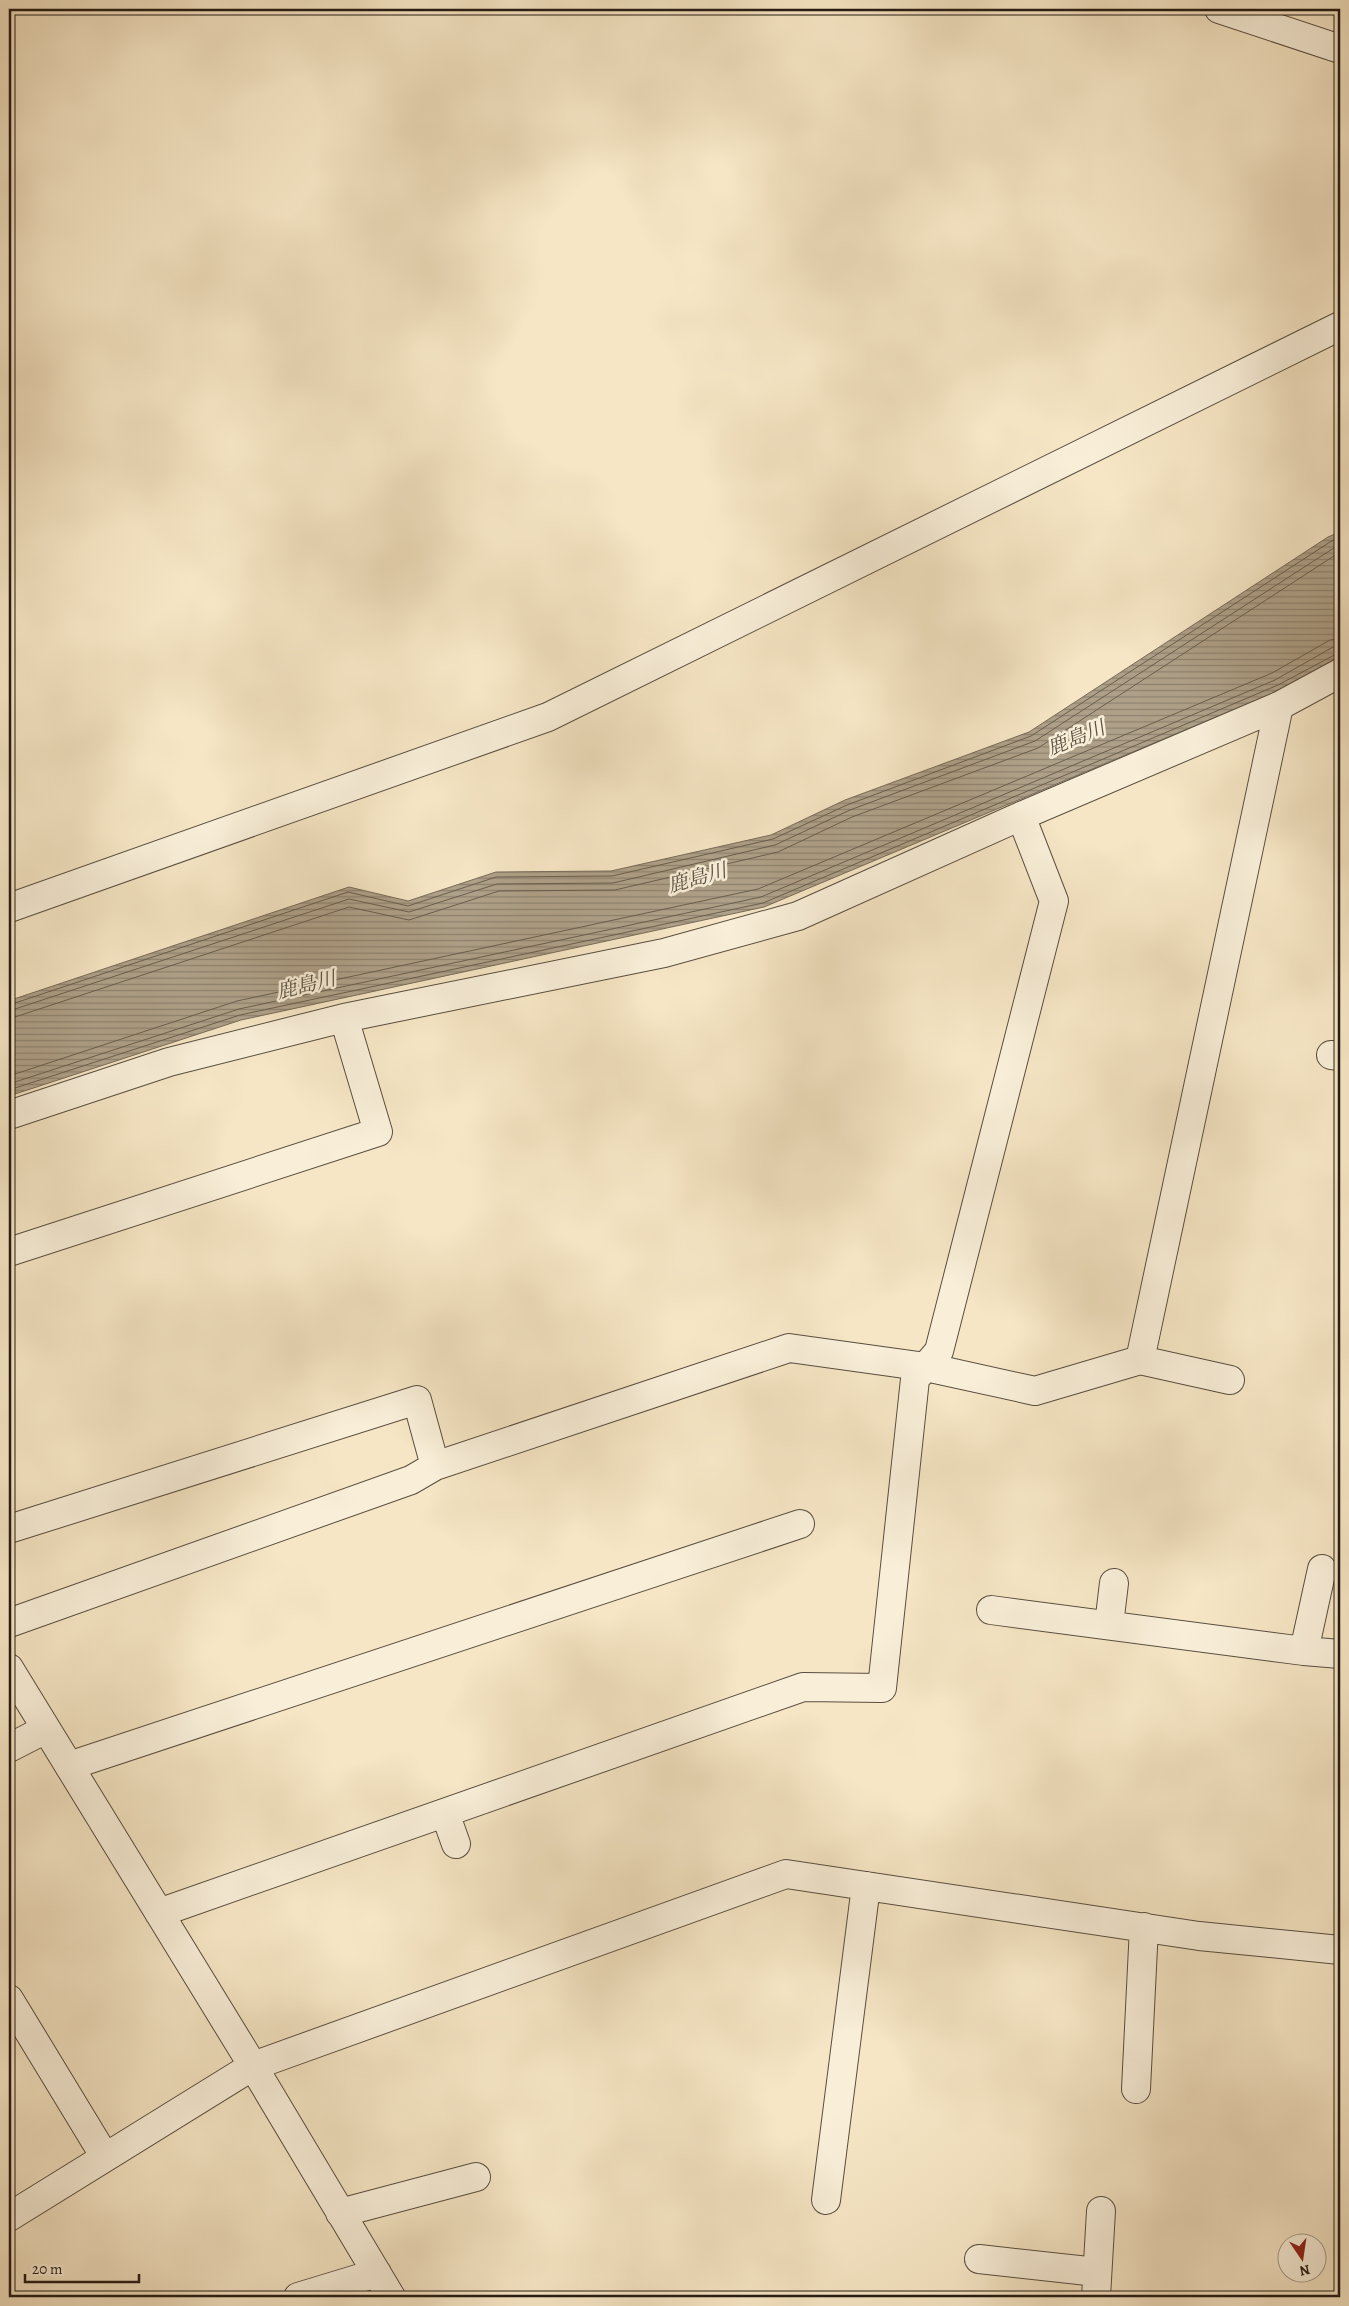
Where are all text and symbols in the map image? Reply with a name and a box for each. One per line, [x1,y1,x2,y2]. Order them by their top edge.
water label: 鹿島川 [1043,713,1111,762]
water label: 鹿島川 [664,856,731,899]
water label: 鹿島川 [274,964,340,1005]
north arrow [1276,2234,1326,2284]
scale bar [25,2251,139,2283]
text: 20 m [32,2259,63,2279]
text: N [1298,2260,1312,2281]

